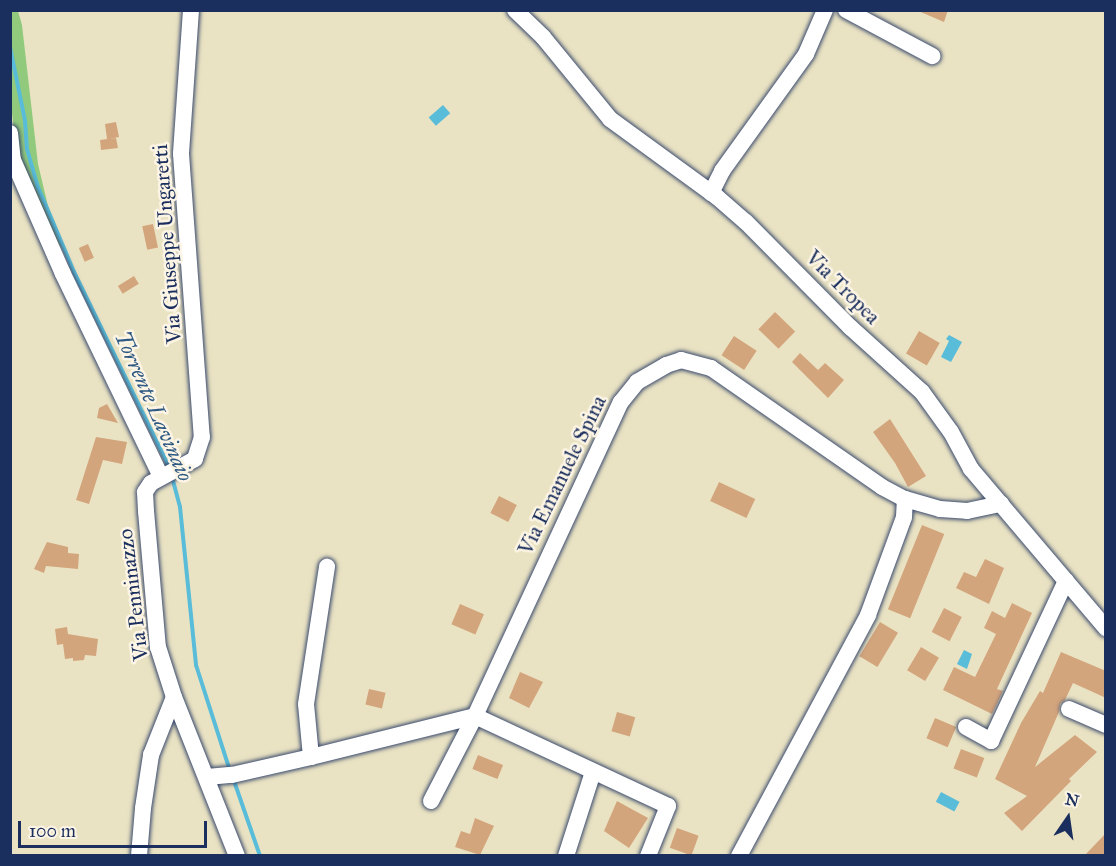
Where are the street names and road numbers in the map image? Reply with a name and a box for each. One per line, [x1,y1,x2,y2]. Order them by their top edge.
street label: Via Giuseppe Ungaretti [147,143,187,345]
street label: Via Tropea [801,245,885,329]
street label: Via Emanuele Spina [513,391,611,559]
street label: Via Penninazzo [112,528,154,662]

